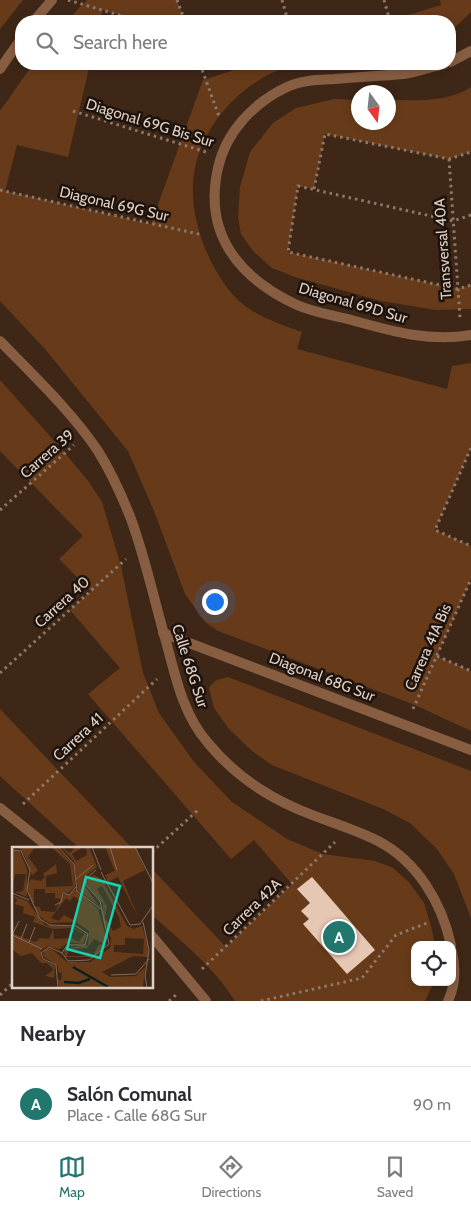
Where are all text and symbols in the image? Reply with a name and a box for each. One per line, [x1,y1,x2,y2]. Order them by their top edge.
search box [15,15,456,70]
icon: search [33,29,61,57]
text: Search here [73,31,167,54]
north arrow [351,85,396,130]
street label: Diagonal 69G Bis Sur [84,95,216,151]
street label: Diagonal 69G Sur [58,183,170,225]
street label: Transversal 40A [430,197,456,300]
street label: Diagonal 69D Sur [297,279,410,327]
street label: Carrera 39 [16,426,78,482]
street label: Carrera 40 [31,573,93,631]
your location [202,589,228,615]
street label: Carrera 41A Bis [401,601,455,693]
street label: Calle 68G Sur [168,622,212,710]
street label: Diagonal 68G Sur [267,649,378,706]
street label: Carrera 41 [49,709,107,765]
inset map [12,847,154,988]
street label: Carrera 42A [219,874,286,939]
pin: A [323,918,355,956]
map controls [411,941,456,986]
button: locate [411,941,456,986]
text: Nearby [20,1021,86,1046]
text: Salón Comunal [67,1083,192,1106]
text: A [31,1095,41,1114]
text: 90 m [413,1095,451,1114]
text: Place · Calle 68G Sur [67,1106,207,1125]
tab: Map [58,1153,86,1201]
tab: Directions [201,1153,261,1201]
tab: Saved [377,1153,413,1201]

